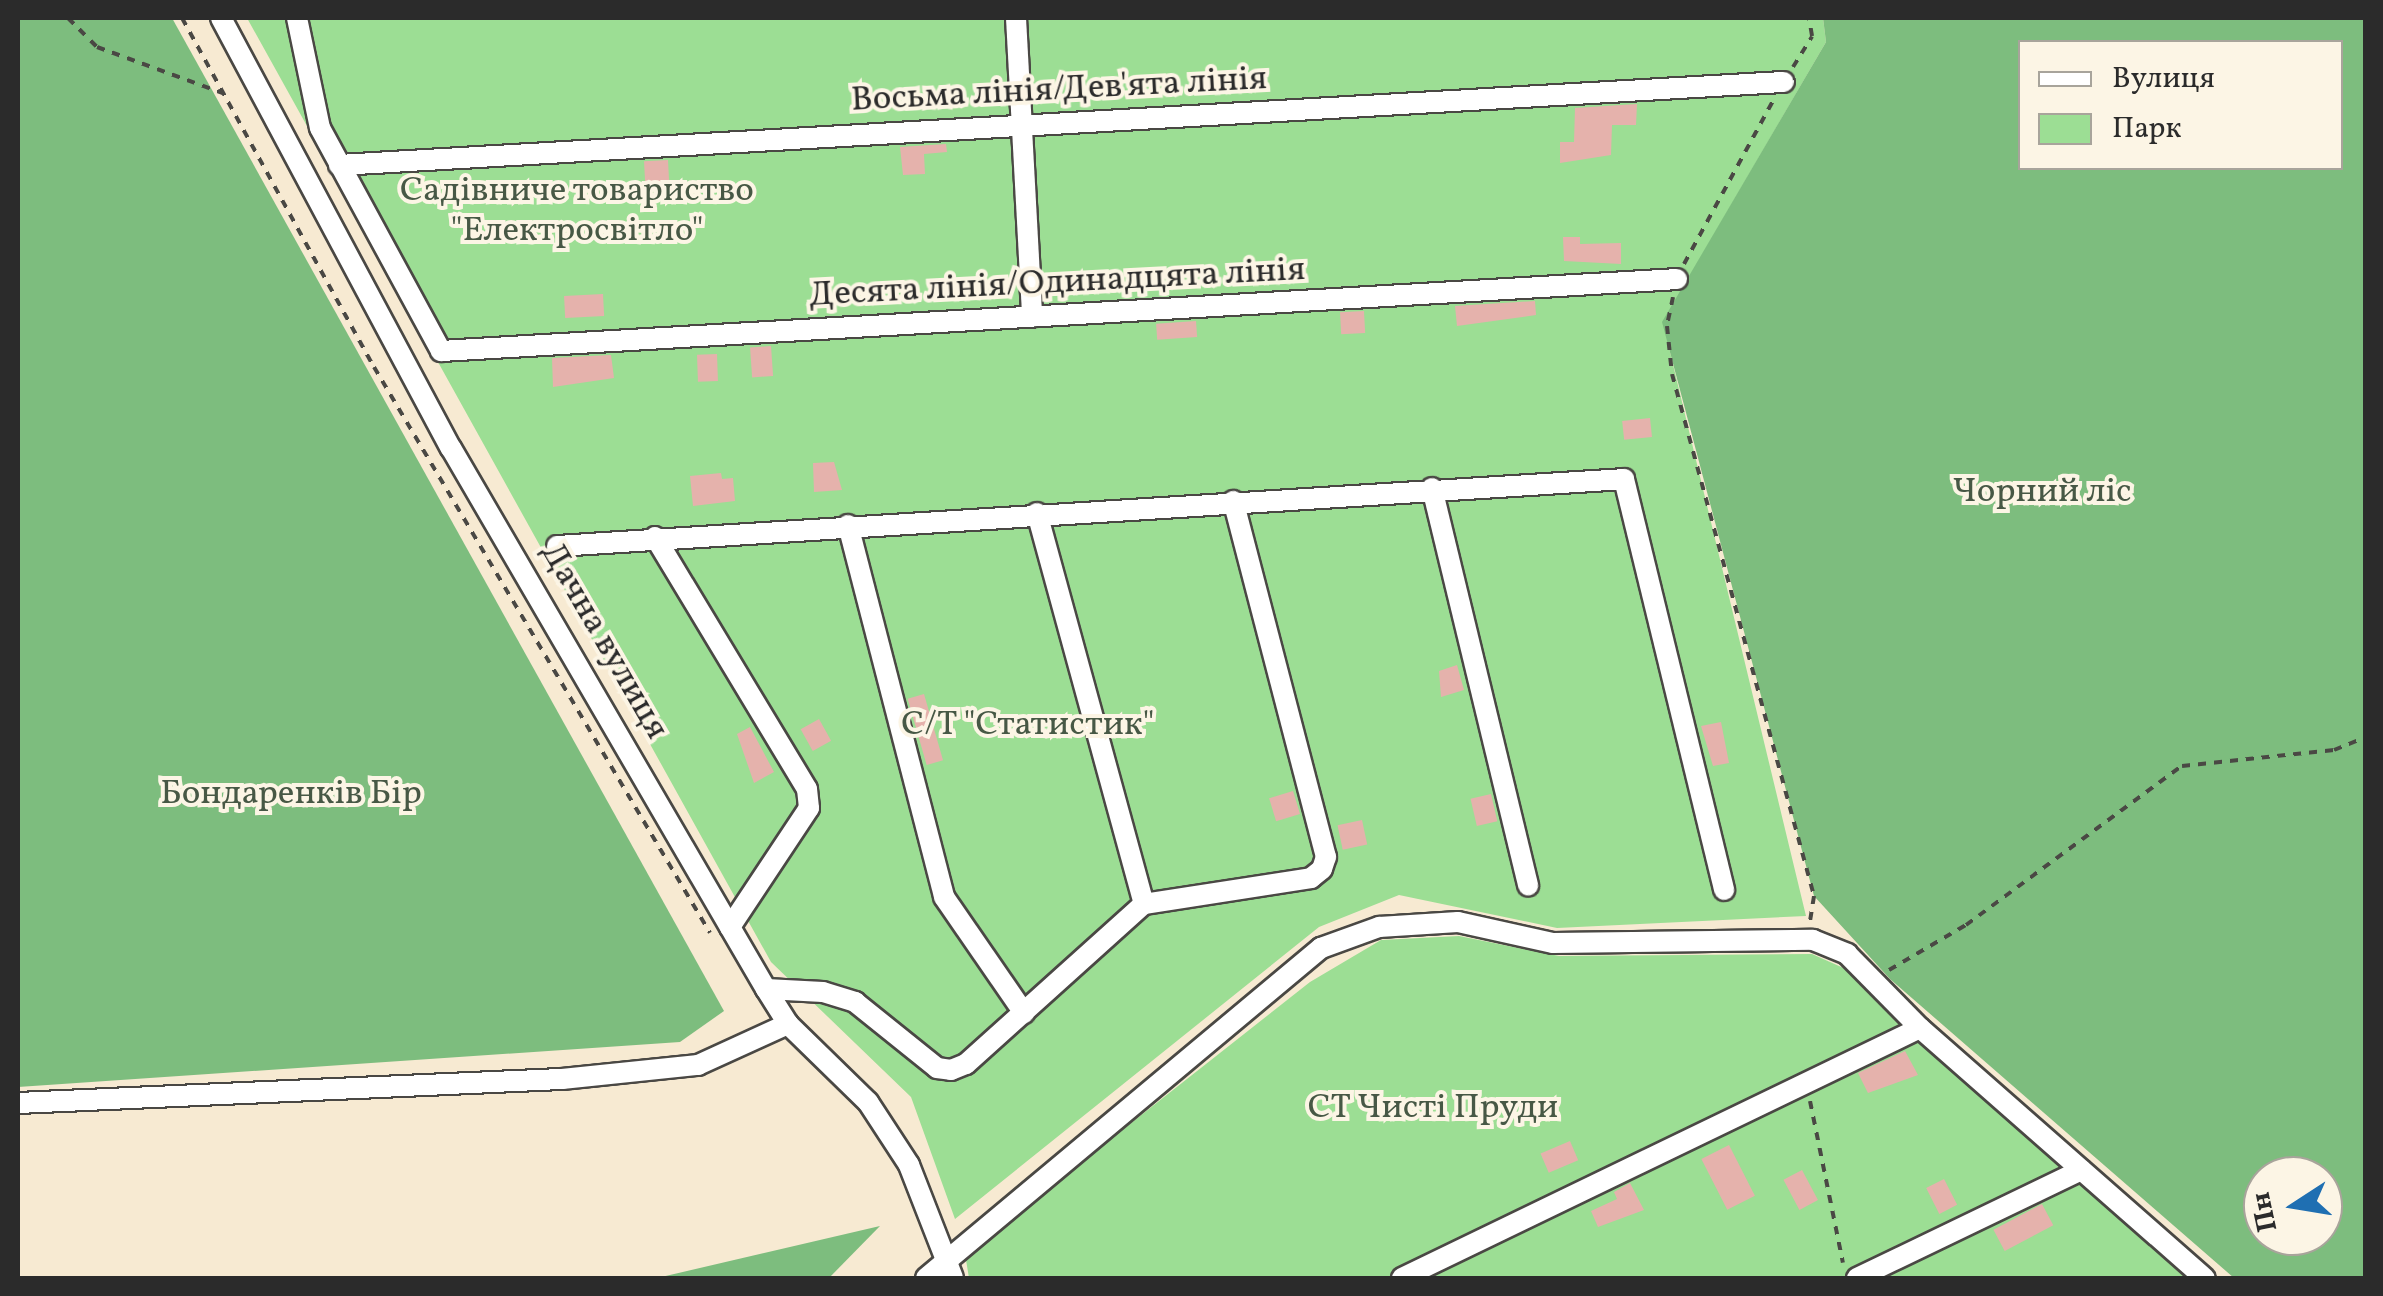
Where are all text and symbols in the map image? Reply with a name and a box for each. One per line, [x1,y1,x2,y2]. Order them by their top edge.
legend [2018,40,2343,170]
street label: Восьма лінія/Дев'ята лінія [850,58,1268,122]
text: Вулиця [2112,58,2215,100]
text: Парк [2112,108,2181,150]
park label: Садівниче товариство "Електросвітло" [400,170,754,252]
street label: Десята лінія/Одинадцята лінія [808,249,1306,317]
park label: Чорний ліс [1952,471,2132,513]
street label: Дачна вулиця [531,535,677,747]
park label: С/Т "Статистик" [901,704,1155,746]
park label: Бондаренків Бір [160,773,422,815]
park label: СТ Чисті Пруди [1307,1087,1559,1129]
north arrow [2243,1156,2343,1256]
text: Пн [2242,1188,2288,1235]

